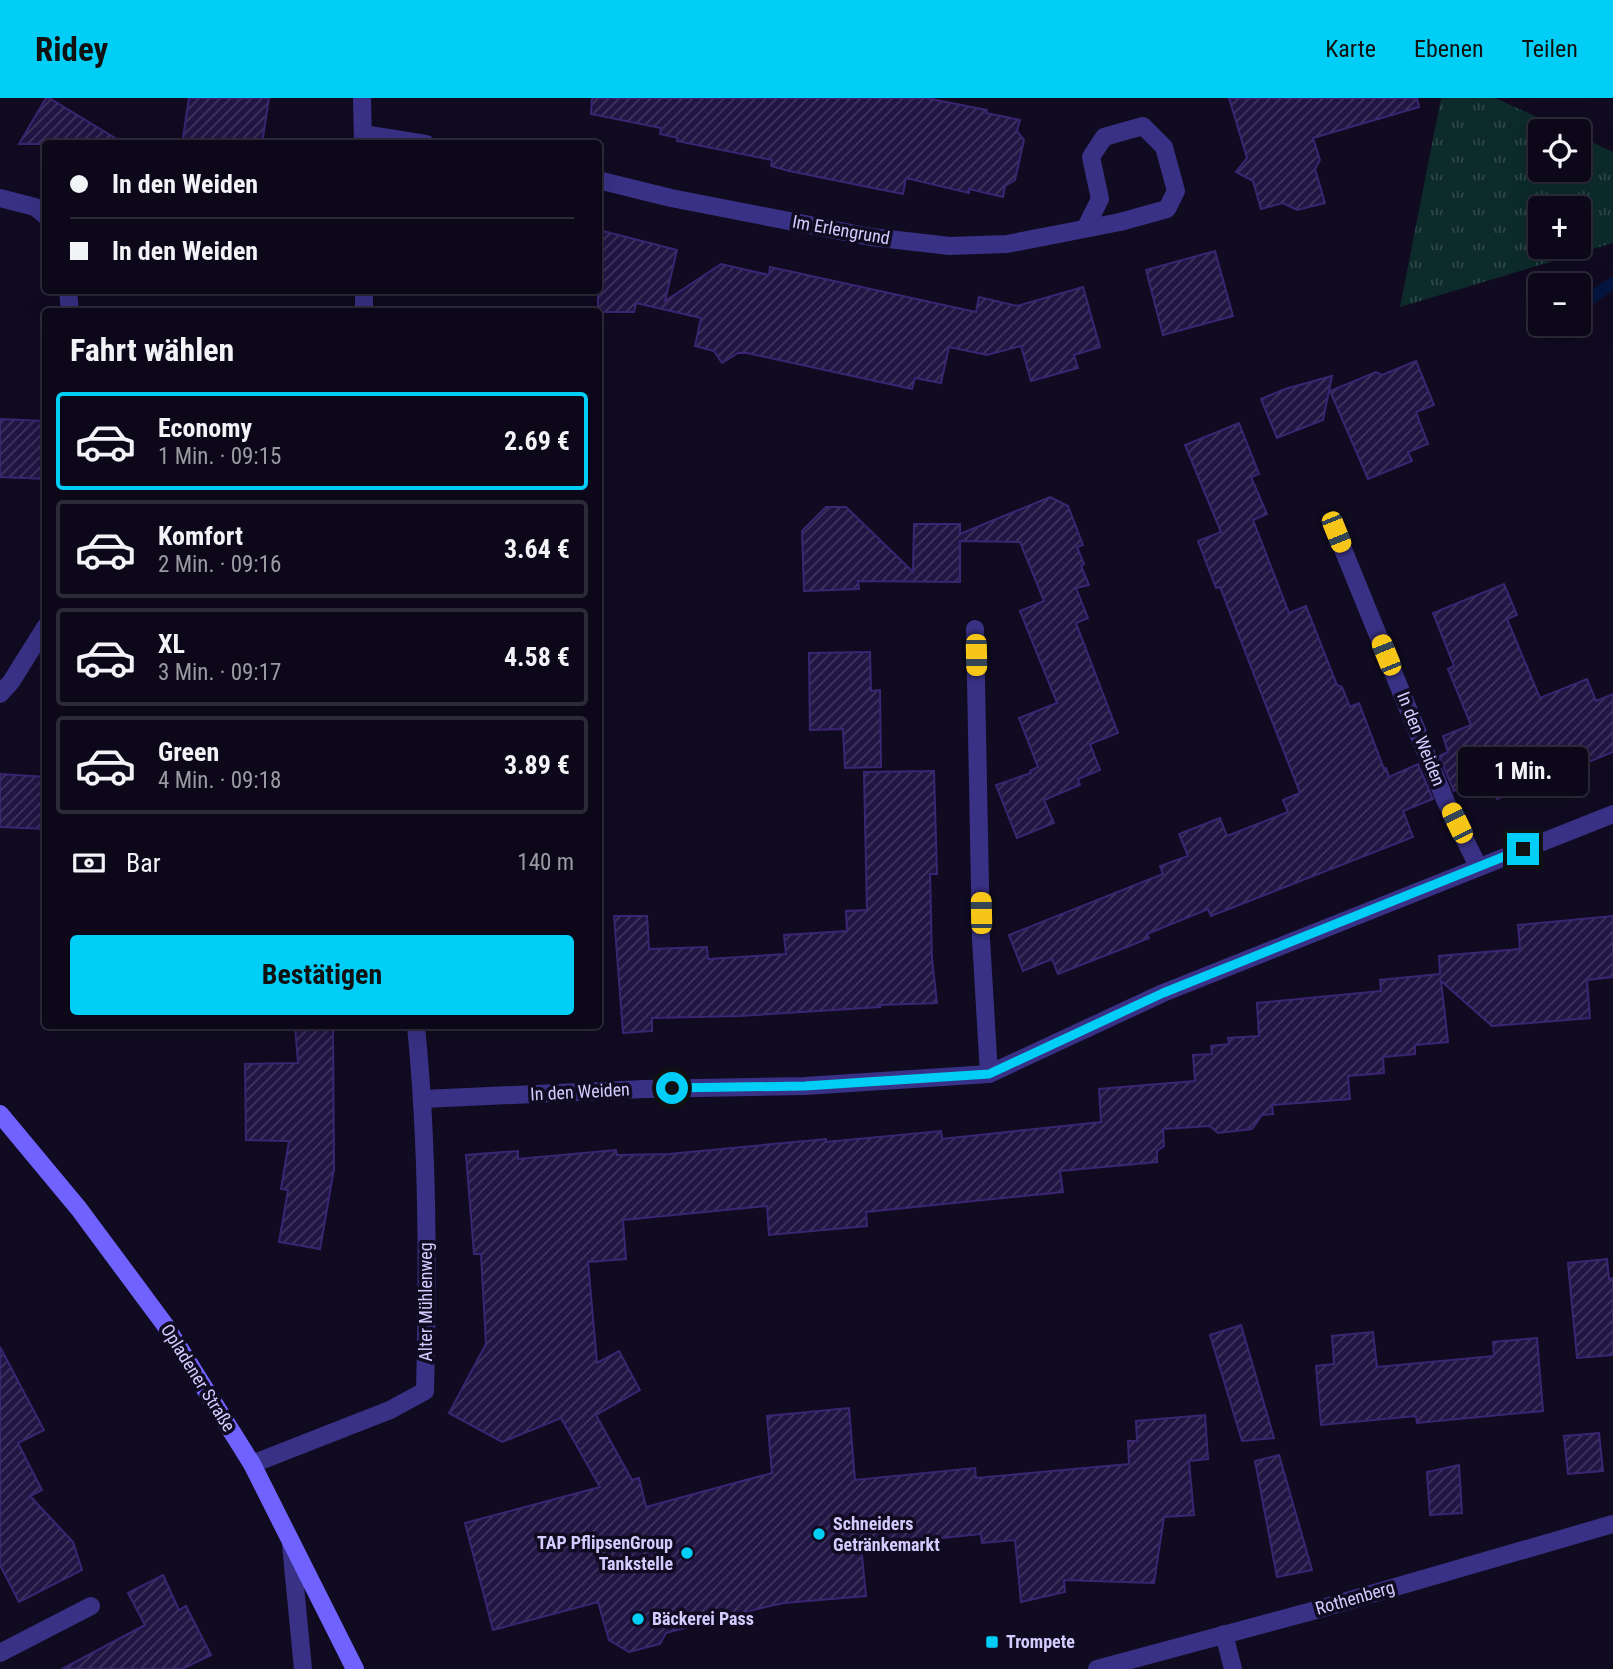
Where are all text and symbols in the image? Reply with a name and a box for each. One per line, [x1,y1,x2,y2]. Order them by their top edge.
text: Ridey [35,30,108,69]
text: Karte [1325,35,1376,63]
text: Ebenen [1414,35,1484,63]
text: Teilen [1522,35,1578,63]
map controls [1528,119,1591,336]
button: locate [1528,119,1591,182]
text: In den Weiden [112,169,258,199]
button: + [1528,196,1591,259]
street label: Im Erlengrund [791,211,891,248]
text: In den Weiden [112,236,258,266]
button: − [1528,273,1591,336]
text: Fahrt wählen [70,331,234,369]
icon: car [74,410,137,473]
text: Economy [158,413,252,443]
text: 2.69 € [504,426,570,456]
text: 1 Min. · 09:15 [158,443,281,470]
car [1319,509,1354,555]
icon: car [74,518,137,581]
text: Komfort [158,521,243,551]
text: 3.64 € [504,534,570,564]
text: 2 Min. · 09:16 [158,551,281,578]
icon: car [74,626,137,689]
text: XL [158,629,185,659]
car [1369,632,1404,678]
car [966,634,987,676]
text: 4.58 € [504,642,570,672]
text: 3 Min. · 09:17 [158,659,281,686]
street label: In den Weiden [1393,689,1450,789]
icon: car [74,734,137,797]
text: Green [158,737,219,767]
callout: 1 Min. [1458,748,1588,796]
text: 3.89 € [504,750,570,780]
text: 1 Min. [1494,758,1552,785]
text: 4 Min. · 09:18 [158,767,281,794]
car [1439,800,1476,846]
route end [1507,833,1539,865]
icon: cash [70,844,108,882]
text: Bar [126,848,161,878]
text: 140 m [517,849,574,876]
car [971,892,992,934]
button: Bestätigen [70,935,574,1015]
route start [656,1072,688,1104]
street label: In den Weiden [530,1078,630,1105]
street label: Alter Mühlenweg [415,1242,436,1362]
street label: Opladener Straße [157,1320,240,1435]
place label: Schneiders Getränkemarkt [833,1513,940,1555]
marker: Schneiders Getränkemarkt [811,1526,827,1542]
place label: TAP PflipsenGroup Tankstelle [537,1532,673,1574]
marker: TAP PflipsenGroup Tankstelle [679,1545,695,1561]
street label: Rothenberg [1313,1576,1397,1619]
place label: Bäckerei Pass [652,1608,754,1629]
marker: Bäckerei Pass [630,1611,646,1627]
place label: Trompete [1006,1631,1075,1652]
marker: Trompete [984,1634,1000,1650]

